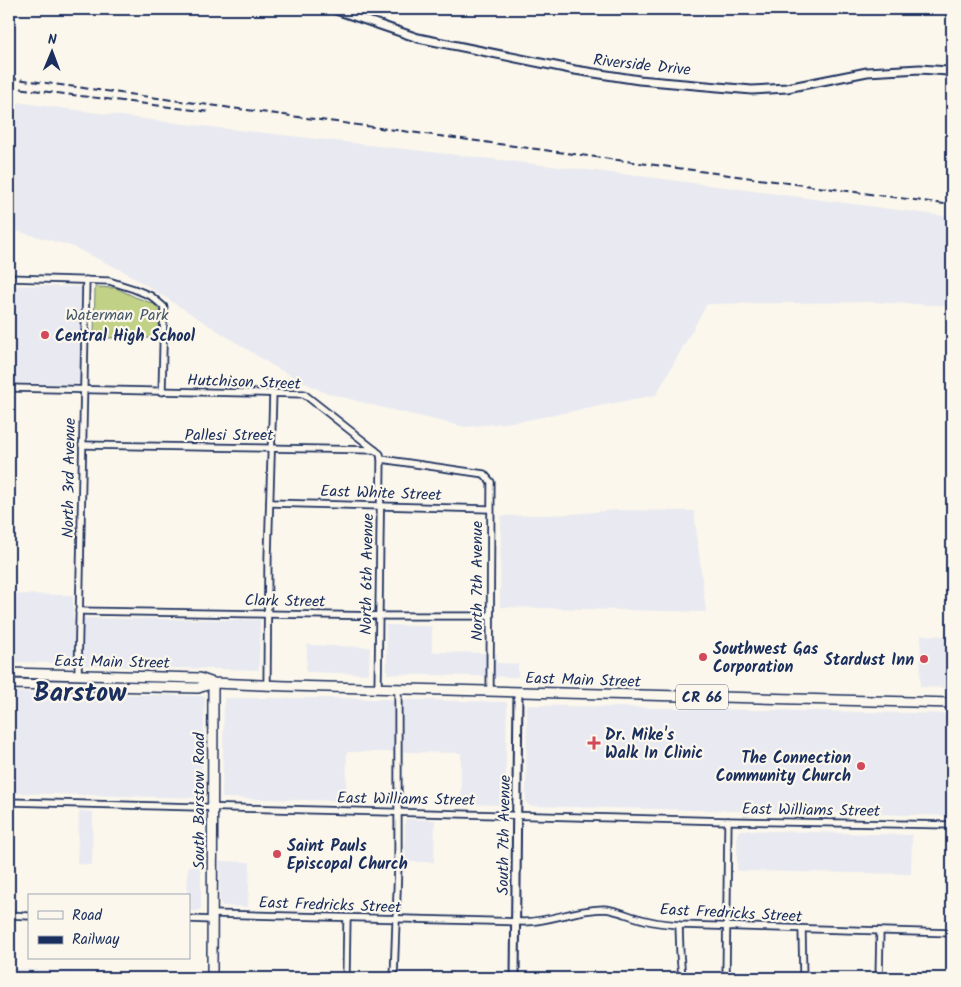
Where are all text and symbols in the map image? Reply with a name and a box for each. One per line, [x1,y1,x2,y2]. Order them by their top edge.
north arrow [28,28,78,78]
text: N [48,29,57,51]
street label: Riverside Drive [592,48,692,83]
park label: Waterman Park [66,303,169,328]
place label: Central High School [55,324,196,349]
marker: Central High School [39,329,51,341]
street label: Hutchison Street [187,368,302,397]
street label: North 3rd Avenue [56,418,83,538]
street label: Pallesi Street [185,423,274,448]
street label: East White Street [320,479,443,508]
street label: North 6th Avenue [354,513,381,635]
street label: North 7th Avenue [465,521,490,641]
street label: Clark Street [244,588,326,615]
place label: Southwest Gas Corporation [713,637,819,680]
place label: Stardust Inn [824,648,914,673]
street label: East Main Street [54,649,171,676]
marker: Southwest Gas Corporation [697,651,709,663]
marker: Stardust Inn [918,653,930,665]
street label: East Main Street [525,666,642,695]
district label: Barstow [33,673,127,715]
road number: CR 66 [676,684,728,710]
place label: Dr. Mike's Walk In Clinic [605,723,703,766]
street label: South Barstow Road [187,731,212,870]
marker: Dr. Mike's Walk In Clinic [587,736,601,750]
place label: The Connection Community Church [716,746,851,789]
marker: The Connection Community Church [855,760,867,772]
street label: South 7th Avenue [491,775,518,895]
street label: East Williams Street [337,786,476,813]
street label: East Williams Street [742,797,881,824]
place label: Saint Pauls Episcopal Church [287,834,408,877]
marker: Saint Pauls Episcopal Church [271,848,283,860]
street label: East Fredricks Street [258,891,402,921]
legend [28,894,190,960]
street label: East Fredricks Street [659,897,804,930]
text: Road [72,904,103,928]
text: Railway [72,928,120,952]

